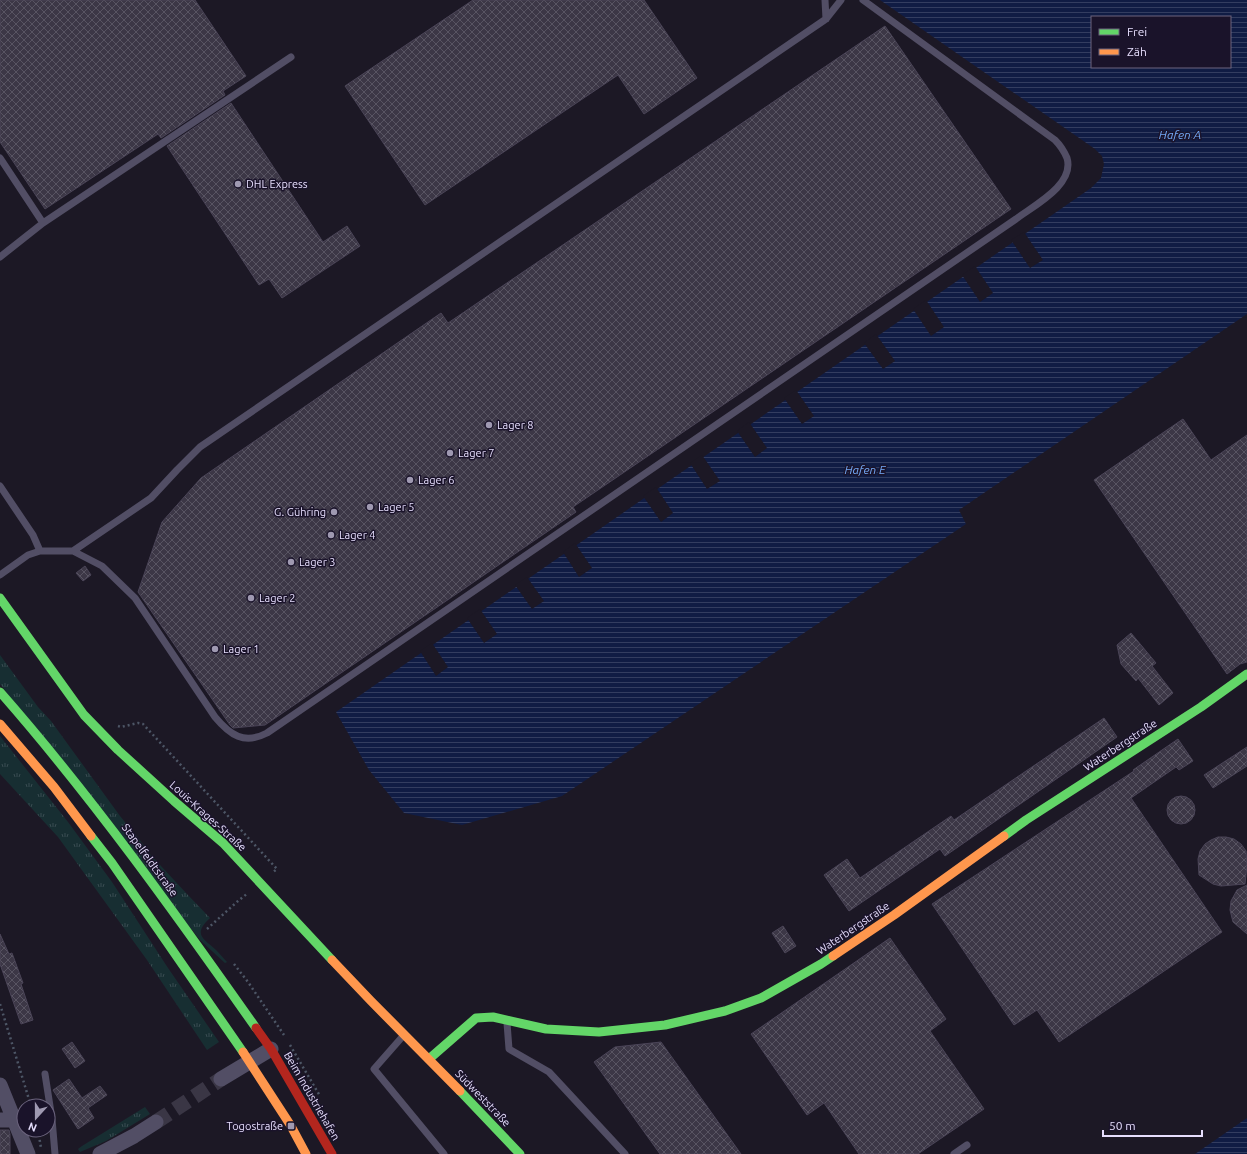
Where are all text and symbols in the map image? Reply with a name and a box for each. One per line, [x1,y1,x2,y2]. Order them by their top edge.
legend [1091,16,1231,68]
text: Frei [1127,25,1147,38]
text: Zäh [1127,45,1147,58]
water label: Hafen A [1159,128,1201,141]
place label: DHL Express [246,178,308,190]
marker: DHL Express [233,179,243,189]
place label: Lager 8 [497,419,534,431]
marker: Lager 8 [484,420,494,430]
place label: Lager 7 [458,447,495,459]
marker: Lager 7 [445,448,455,458]
water label: Hafen E [844,463,887,476]
place label: Lager 6 [418,474,455,486]
marker: Lager 6 [405,475,415,485]
place label: Lager 5 [378,501,415,513]
marker: Lager 5 [365,502,375,512]
place label: G. Gühring [274,506,326,518]
marker: G. Gühring [329,507,339,517]
place label: Lager 4 [339,529,376,541]
marker: Lager 4 [326,530,336,540]
place label: Lager 3 [299,556,336,568]
marker: Lager 3 [286,557,296,567]
place label: Lager 2 [259,592,296,604]
marker: Lager 2 [246,593,256,603]
place label: Lager 1 [223,643,260,655]
marker: Lager 1 [210,644,220,654]
street label: Waterbergstraße [1081,717,1159,773]
street label: Louis-Krages-Straße [167,779,249,853]
street label: Stapelfeldtstraße [120,821,180,899]
street label: Waterbergstraße [815,899,891,957]
street label: Beim Industriehafen [282,1050,342,1142]
street label: Südweststraße [453,1067,513,1129]
north arrow [16,1098,56,1138]
scale bar [1103,1112,1202,1138]
text: 50 m [1109,1119,1136,1132]
text: N [26,1120,38,1134]
place label: Togostraße [227,1120,283,1132]
marker: Togostraße [286,1121,296,1131]

